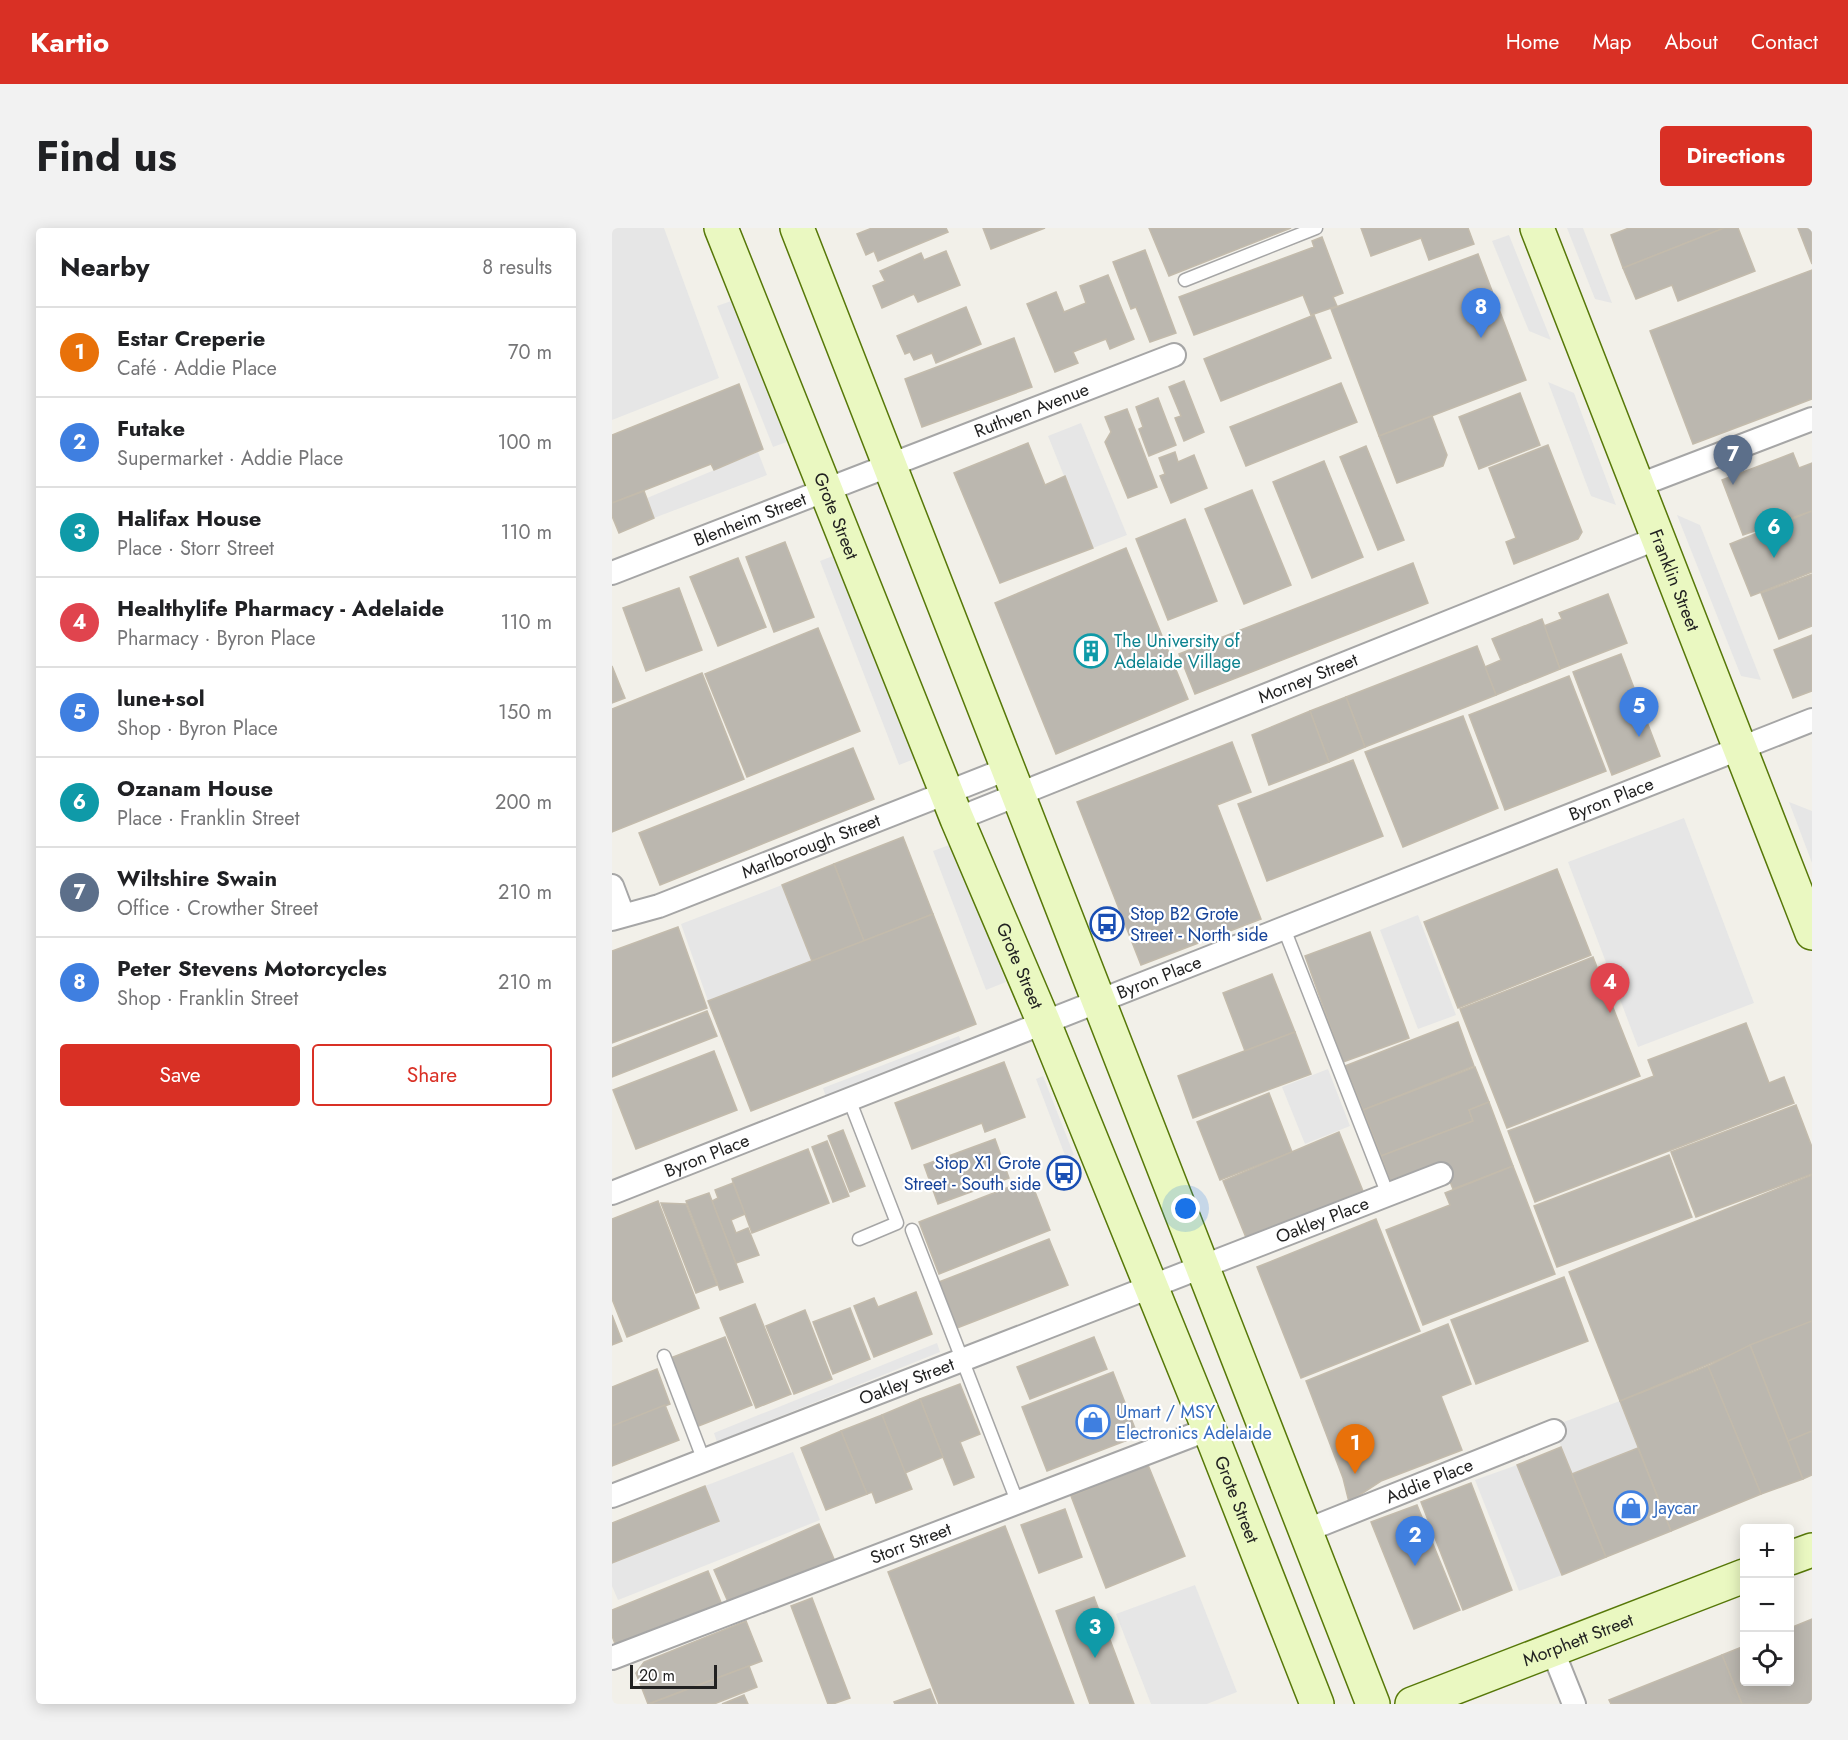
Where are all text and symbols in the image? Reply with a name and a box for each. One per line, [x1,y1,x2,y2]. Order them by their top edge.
text: Kartio [30,22,109,63]
text: Home [1506,27,1559,57]
text: Map [1592,27,1632,57]
text: About [1665,27,1718,57]
text: Contact [1751,27,1818,57]
text: Find us [36,126,177,187]
button: Directions [1660,126,1812,186]
text: Nearby [60,248,149,286]
text: 8 results [482,253,552,282]
pin: 8 [1462,288,1500,338]
text: Estar Creperie [117,322,265,354]
text: 1 [74,338,85,367]
text: 70 m [508,338,552,367]
text: Café · Addie Place [117,354,277,383]
street label: Ruthven Avenue [970,376,1093,444]
text: Futake [117,412,185,444]
text: 2 [73,428,86,457]
text: 100 m [497,428,552,457]
pin: 7 [1714,436,1752,485]
text: Supermarket · Addie Place [117,444,343,473]
street label: Grote Street [807,468,865,564]
street label: Blenheim Street [690,486,811,553]
text: Halifax House [117,502,261,534]
pin: 6 [1754,508,1794,558]
text: 3 [73,518,86,547]
text: 110 m [500,518,552,547]
street label: Franklin Street [1643,525,1706,636]
text: Place · Storr Street [117,534,274,563]
text: Healthylife Pharmacy - Adelaide [117,592,444,624]
text: 4 [73,608,86,637]
text: 110 m [500,608,552,637]
text: Pharmacy · Byron Place [117,624,316,653]
place label: The University of Adelaide Village [1114,628,1241,675]
building icon: The University of Adelaide Village [1073,633,1109,669]
street label: Morney Street [1254,646,1362,710]
text: lune+sol [117,682,205,714]
pin: 5 [1620,688,1658,737]
text: 5 [73,698,86,727]
text: 150 m [498,698,552,727]
text: Shop · Byron Place [117,714,278,743]
street label: Byron Place [1565,771,1657,828]
text: Ozanam House [117,772,273,804]
text: 6 [73,788,86,817]
text: 200 m [495,788,552,817]
text: Place · Franklin Street [117,804,299,833]
street label: Marlborough Street [738,807,885,885]
text: Wiltshire Swain [117,862,277,894]
text: 7 [73,878,86,907]
text: 210 m [498,878,552,907]
text: Office · Crowther Street [117,894,318,923]
place label: Stop B2 Grote Street - North side [1130,901,1268,948]
bus stop icon: Stop B2 Grote Street - North side [1089,906,1125,942]
street label: Grote Street [990,919,1050,1014]
street label: Byron Place [1113,949,1205,1006]
text: Peter Stevens Motorcycles [117,952,387,984]
pin: 4 [1590,964,1630,1013]
text: 8 [73,968,86,997]
text: 210 m [498,968,552,997]
text: Shop · Franklin Street [117,984,298,1013]
button: Save [60,1044,300,1106]
button: Share [312,1044,552,1106]
street label: Byron Place [661,1127,753,1184]
place label: Stop X1 Grote Street - South side [904,1150,1041,1197]
bus stop icon: Stop X1 Grote Street - South side [1046,1155,1082,1191]
street label: Oakley Place [1272,1190,1373,1250]
your location [1171,1194,1200,1223]
street label: Oakley Street [855,1351,959,1412]
place label: Umart / MSY Electronics Adelaide [1116,1399,1272,1446]
shop icon: Umart / MSY Electronics Adelaide [1075,1404,1111,1440]
pin: 1 [1336,1424,1374,1474]
street label: Grote Street [1208,1452,1266,1547]
street label: Addie Place [1382,1452,1477,1510]
shop icon: Jaycar [1613,1490,1649,1526]
place label: Jaycar [1652,1495,1699,1521]
street label: Storr Street [867,1516,956,1571]
pin: 2 [1396,1516,1434,1566]
map controls [1740,1524,1794,1686]
button: + [1740,1524,1794,1578]
button: − [1740,1578,1794,1632]
street label: Morphett Street [1519,1607,1638,1673]
pin: 3 [1076,1608,1114,1658]
button: locate [1740,1632,1794,1686]
scale bar [630,1662,717,1690]
text: 20 m [639,1664,675,1687]

